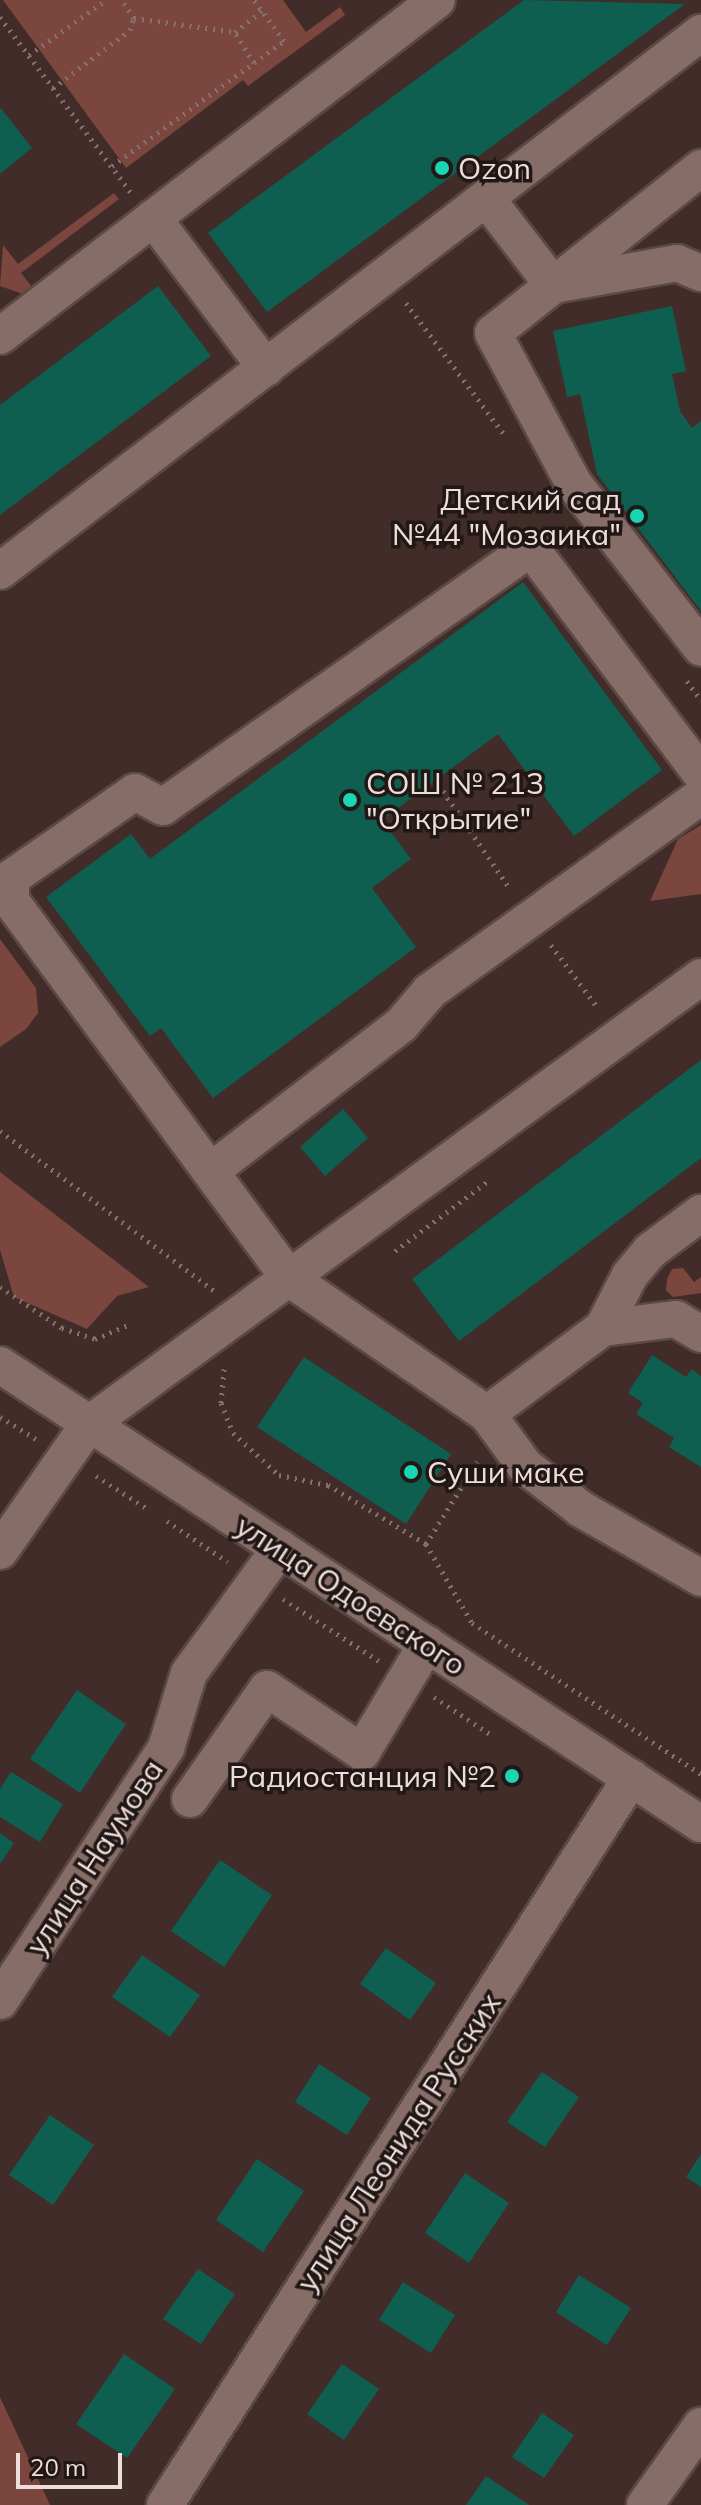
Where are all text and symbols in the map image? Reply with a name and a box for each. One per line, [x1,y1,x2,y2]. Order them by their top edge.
place label: Ozon [458,150,531,186]
marker: Ozon [433,159,451,177]
place label: Детский сад №44 "Мозаика" [392,481,621,552]
marker: Детский сад №44 "Мозаика" [628,507,646,525]
place label: СОШ № 213 "Открытие" [366,765,544,836]
marker: СОШ № 213 "Открытие" [341,791,359,809]
place label: Суши маке [427,1454,585,1490]
marker: Суши маке [402,1463,420,1481]
street label: улица Одоевского [229,1507,473,1683]
street label: улица Наумова [18,1753,170,1961]
place label: Радиостанция №2 [229,1758,496,1794]
marker: Радиостанция №2 [503,1767,521,1785]
street label: улица Леонида Русских [288,1986,508,2298]
scale bar [20,2437,126,2487]
text: 20 m [30,2452,86,2482]

